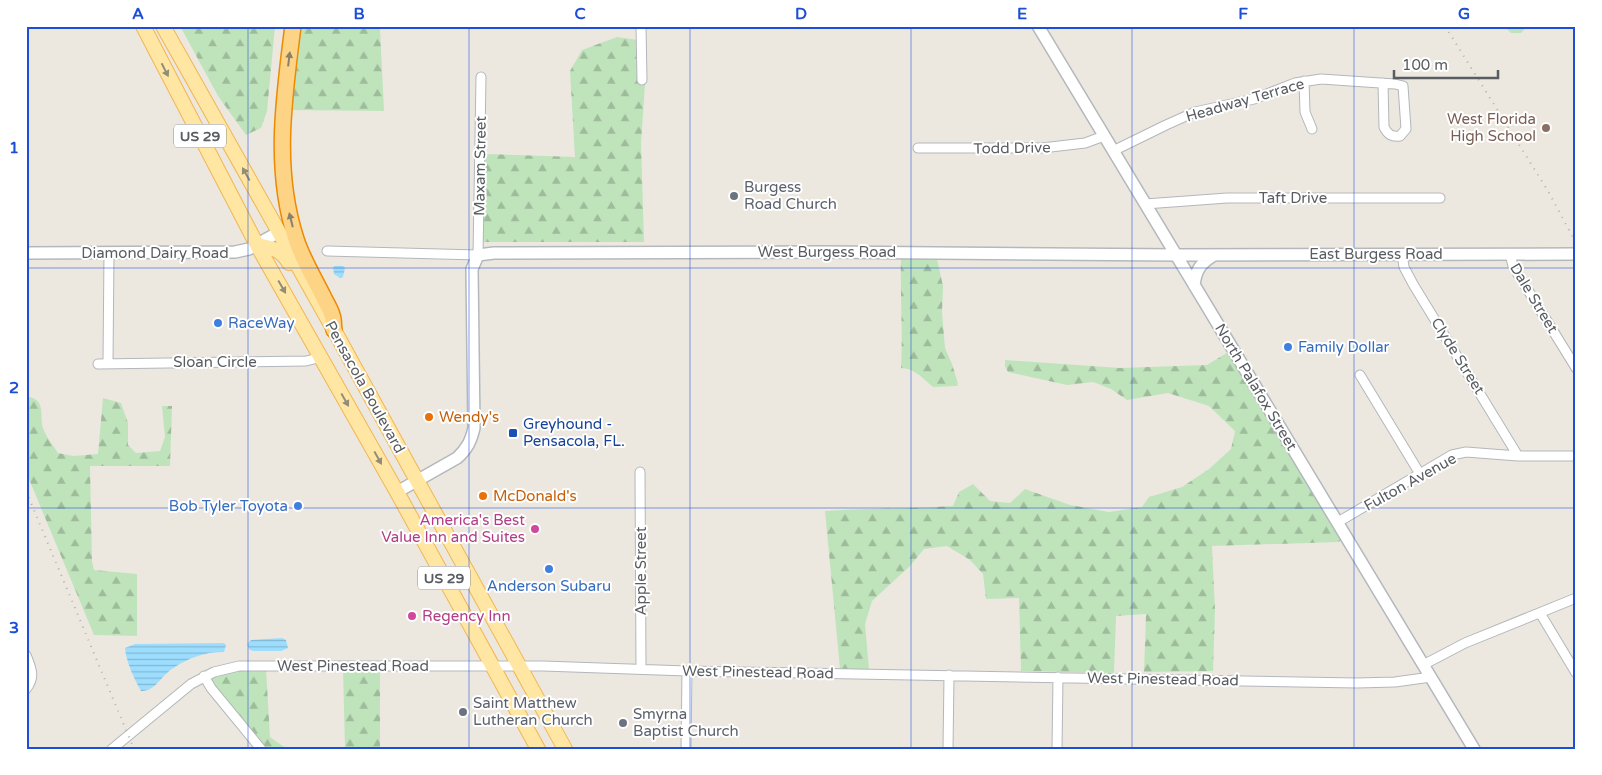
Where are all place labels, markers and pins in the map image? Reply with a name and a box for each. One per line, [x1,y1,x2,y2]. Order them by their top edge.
place label: West Florida High School [1447,110,1536,145]
marker: West Florida High School [1540,122,1552,134]
place label: Burgess Road Church [744,178,837,213]
marker: Burgess Road Church [728,190,740,202]
place label: RaceWay [228,314,294,332]
marker: RaceWay [212,317,224,329]
place label: Family Dollar [1298,338,1390,356]
marker: Family Dollar [1282,341,1294,353]
place label: Wendy's [439,408,499,426]
marker: Wendy's [423,411,435,423]
place label: Greyhound - Pensacola, FL. [523,415,625,450]
marker: Greyhound - Pensacola, FL. [507,427,519,439]
place label: McDonald's [493,487,577,505]
marker: McDonald's [477,490,489,502]
place label: Bob Tyler Toyota [169,497,288,515]
marker: Bob Tyler Toyota [292,500,304,512]
place label: America's Best Value Inn and Suites [381,511,525,546]
marker: America's Best Value Inn and Suites [529,523,541,535]
marker: Anderson Subaru [543,563,555,575]
place label: Anderson Subaru [487,577,611,595]
place label: Regency Inn [422,607,511,625]
marker: Regency Inn [406,610,418,622]
place label: Saint Matthew Lutheran Church [473,694,593,729]
place label: Smyrna Baptist Church [633,705,739,740]
marker: Saint Matthew Lutheran Church [457,706,469,718]
marker: Smyrna Baptist Church [617,717,629,729]

